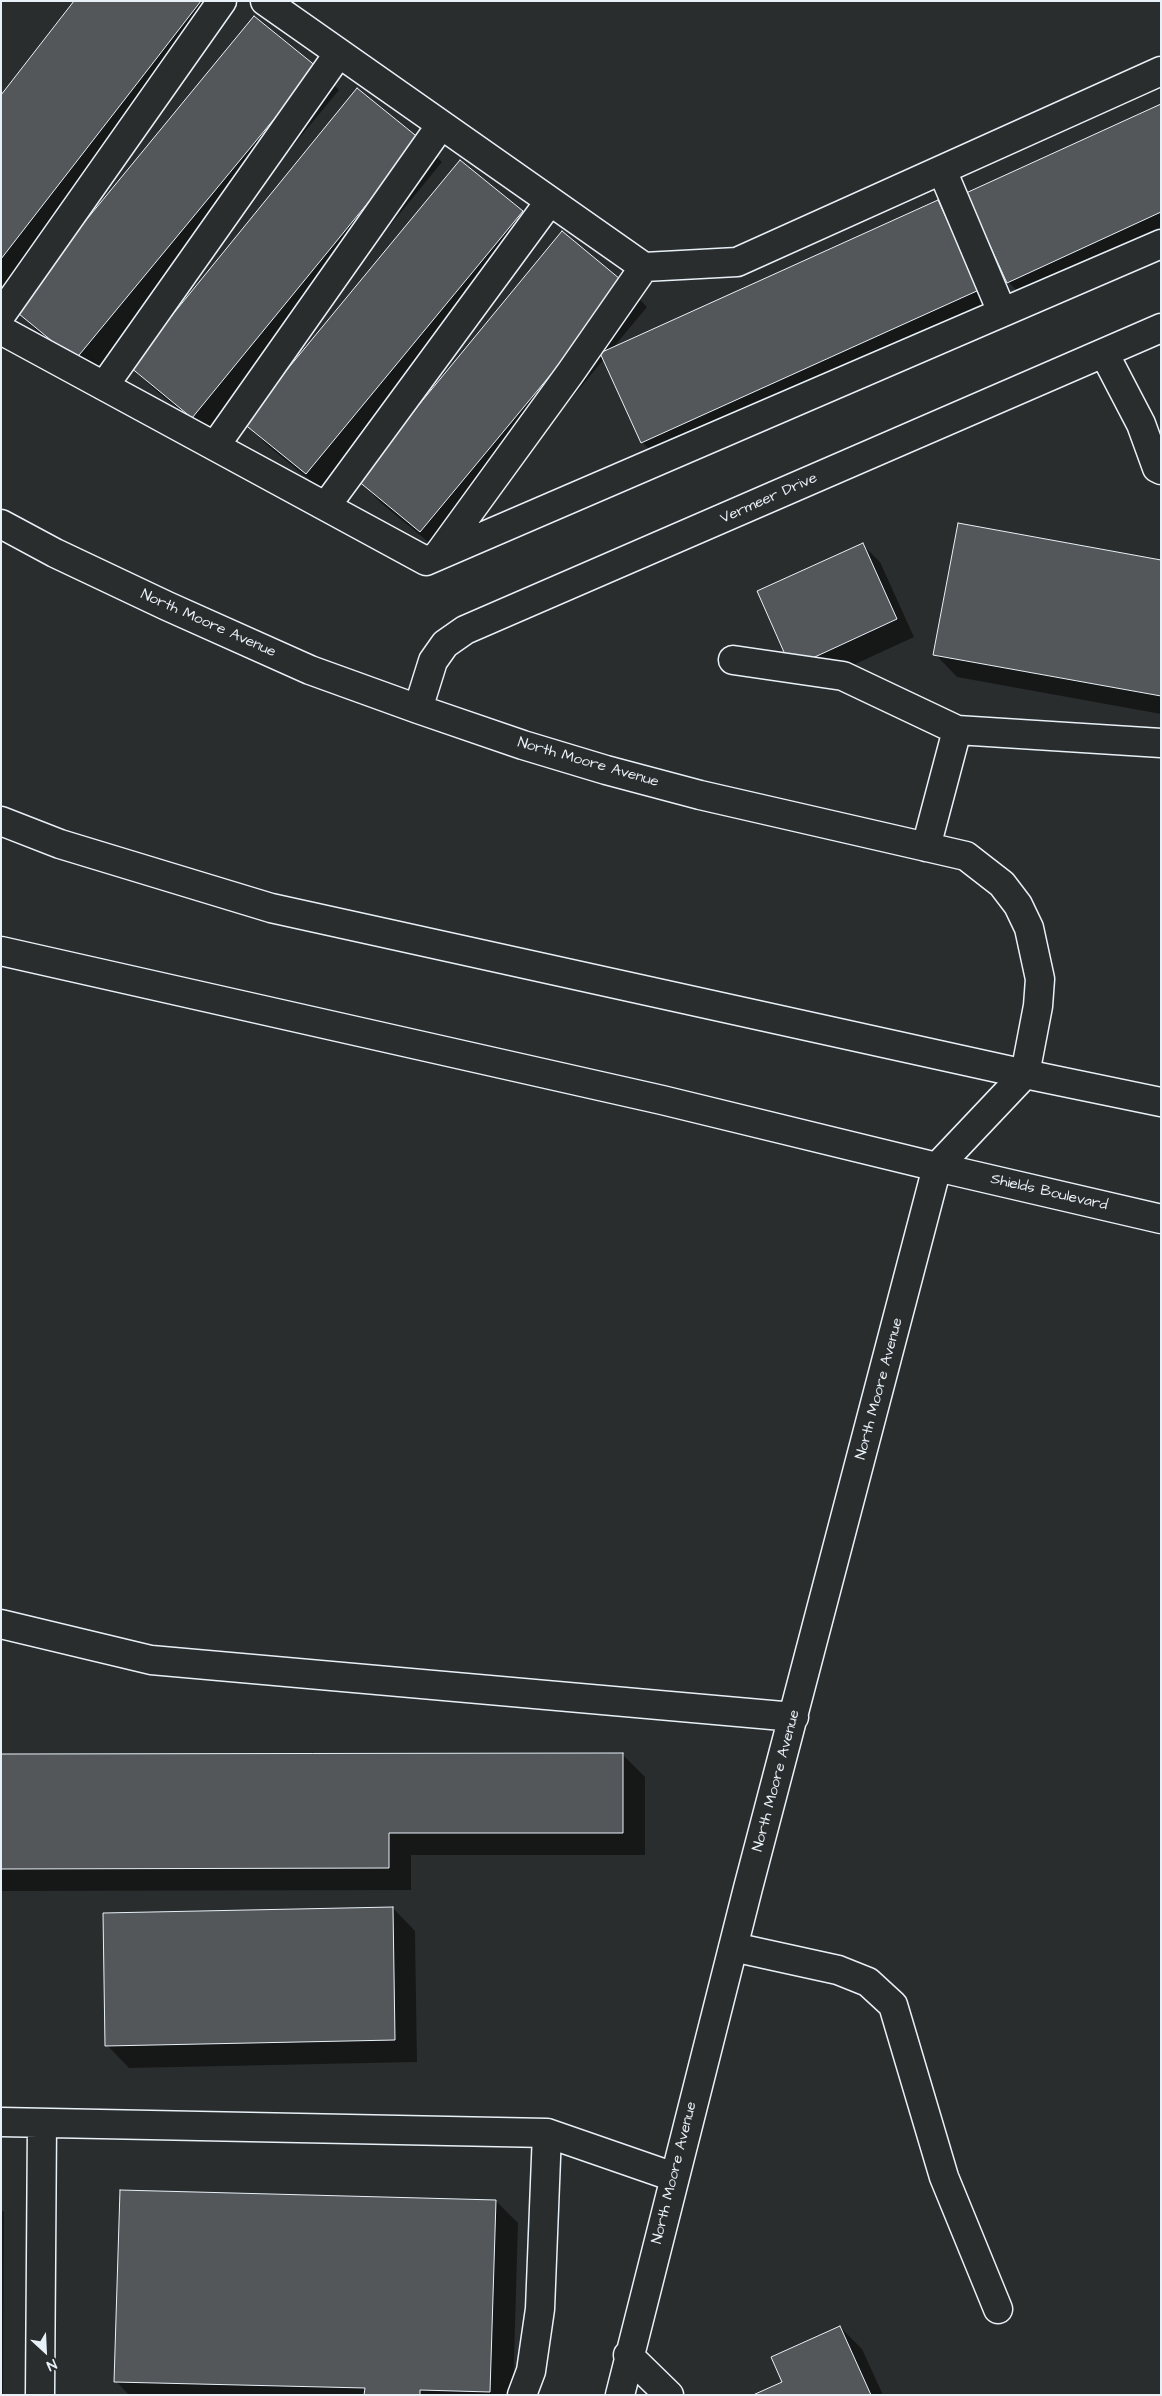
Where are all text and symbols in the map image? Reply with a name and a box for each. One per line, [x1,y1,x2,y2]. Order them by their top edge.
street label: Vermeer Drive [718,470,820,528]
street label: North Moore Avenue [138,586,278,662]
street label: North Moore Avenue [515,734,661,792]
street label: Shields Boulevard [989,1171,1109,1215]
street label: North Moore Avenue [852,1316,908,1462]
street label: North Moore Avenue [749,1708,805,1854]
street label: North Moore Avenue [649,2100,701,2246]
north arrow [20,2326,70,2376]
text: N [43,2354,60,2376]

